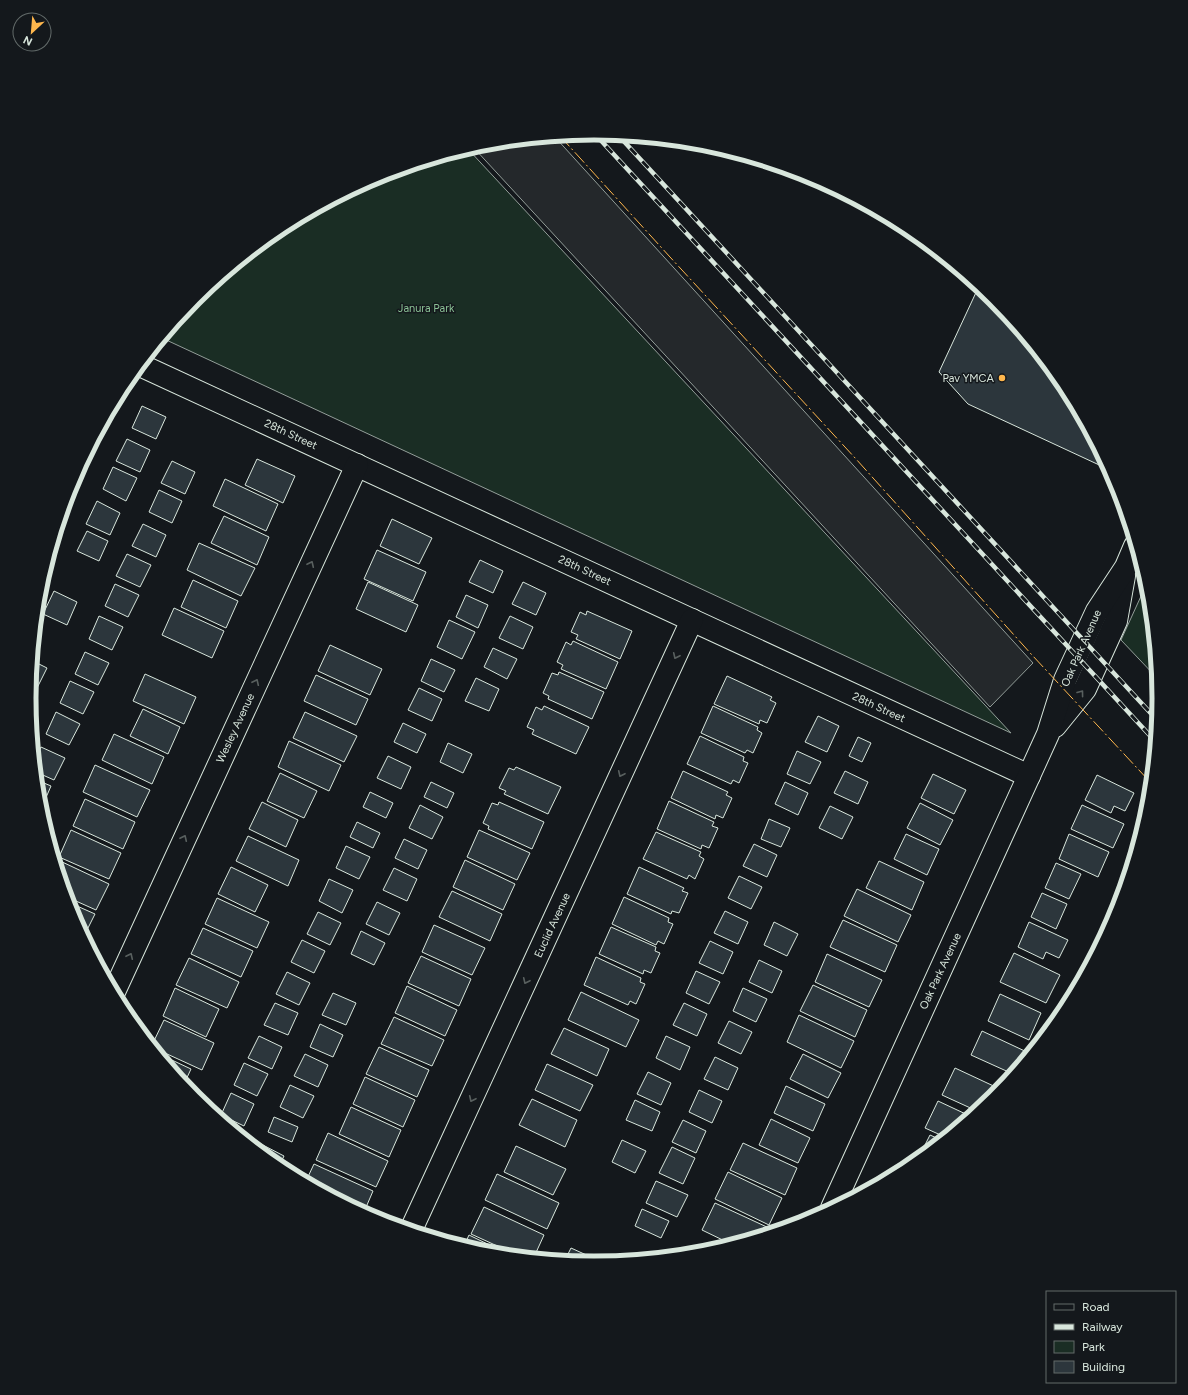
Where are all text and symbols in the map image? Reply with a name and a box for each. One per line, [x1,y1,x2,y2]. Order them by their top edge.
north arrow [12,12,52,52]
text: N [21,33,35,48]
park label: Janura Park [398,302,455,315]
place label: Pav YMCA [942,372,995,385]
marker: Pav YMCA [997,373,1007,383]
street label: 28th Street [262,417,319,452]
street label: 28th Street [556,553,613,588]
one-way arrow [306,561,314,568]
street label: Oak Park Avenue [1059,608,1104,689]
one-way arrow [673,651,681,659]
one-way arrow [252,679,260,686]
street label: 28th Street [850,690,907,725]
one-way arrow [1076,690,1083,697]
street label: Wesley Avenue [214,691,257,765]
one-way arrow [618,769,626,777]
one-way arrow [180,835,188,842]
street label: Euclid Avenue [532,891,573,960]
street label: Oak Park Avenue [917,931,964,1012]
one-way arrow [125,953,133,961]
one-way arrow [523,976,531,984]
one-way arrow [468,1095,476,1102]
legend [1046,1291,1176,1383]
text: Road [1082,1300,1110,1314]
text: Railway [1082,1320,1123,1334]
text: Park [1082,1340,1105,1354]
text: Building [1082,1360,1125,1374]

